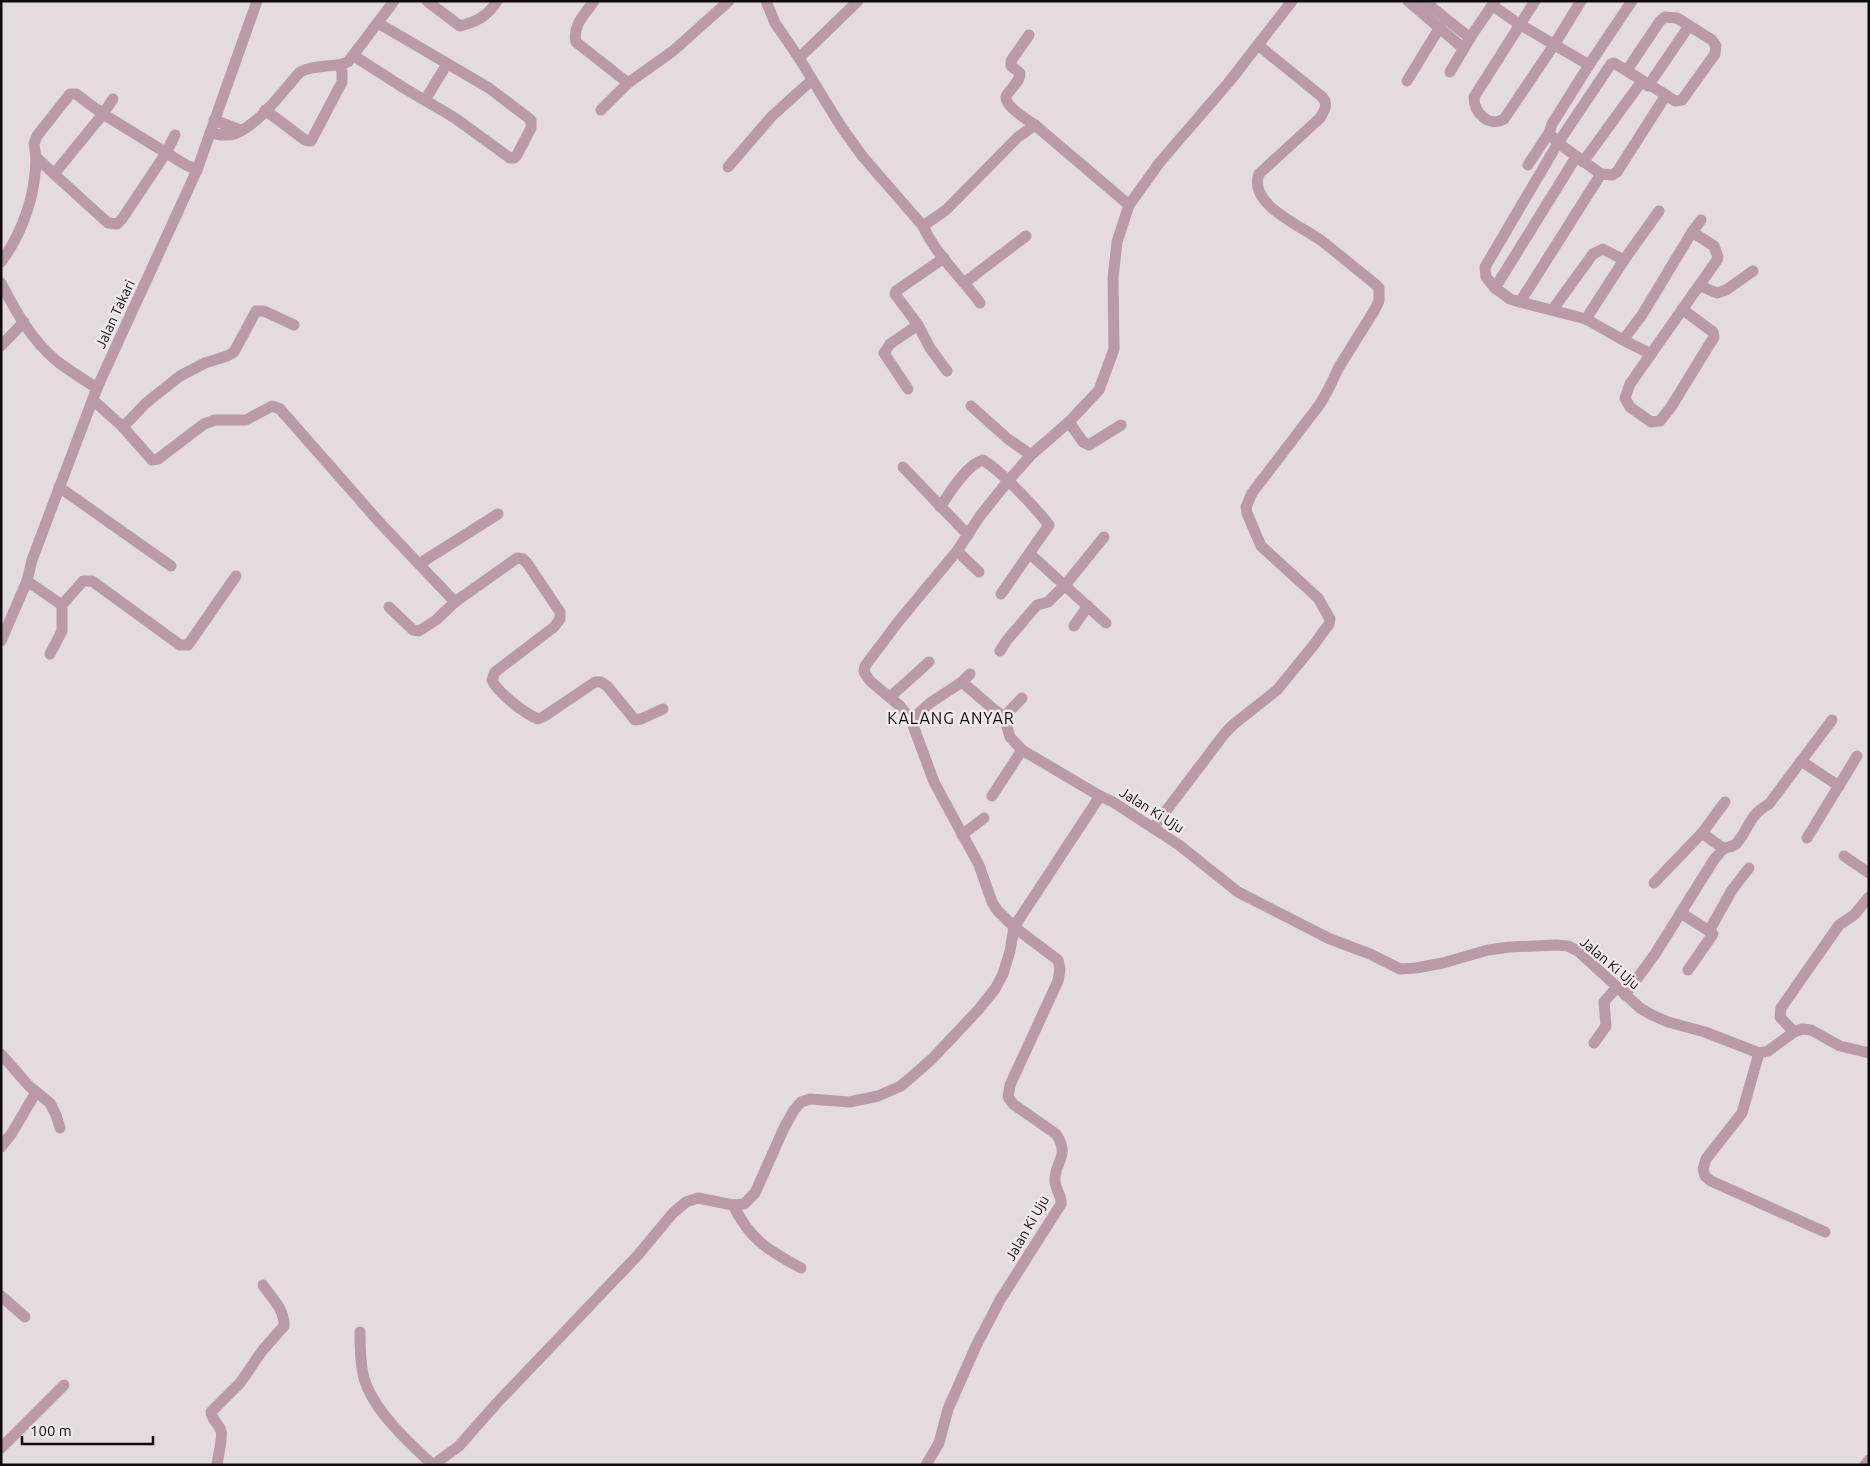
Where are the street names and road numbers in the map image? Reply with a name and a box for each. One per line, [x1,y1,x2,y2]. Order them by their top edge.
street label: Jalan Takari [92,277,138,351]
street label: Jalan Ki Uju [1117,784,1187,836]
street label: Jalan Ki Uju [1577,934,1643,992]
street label: Jalan Ki Uju [1002,1193,1052,1263]

